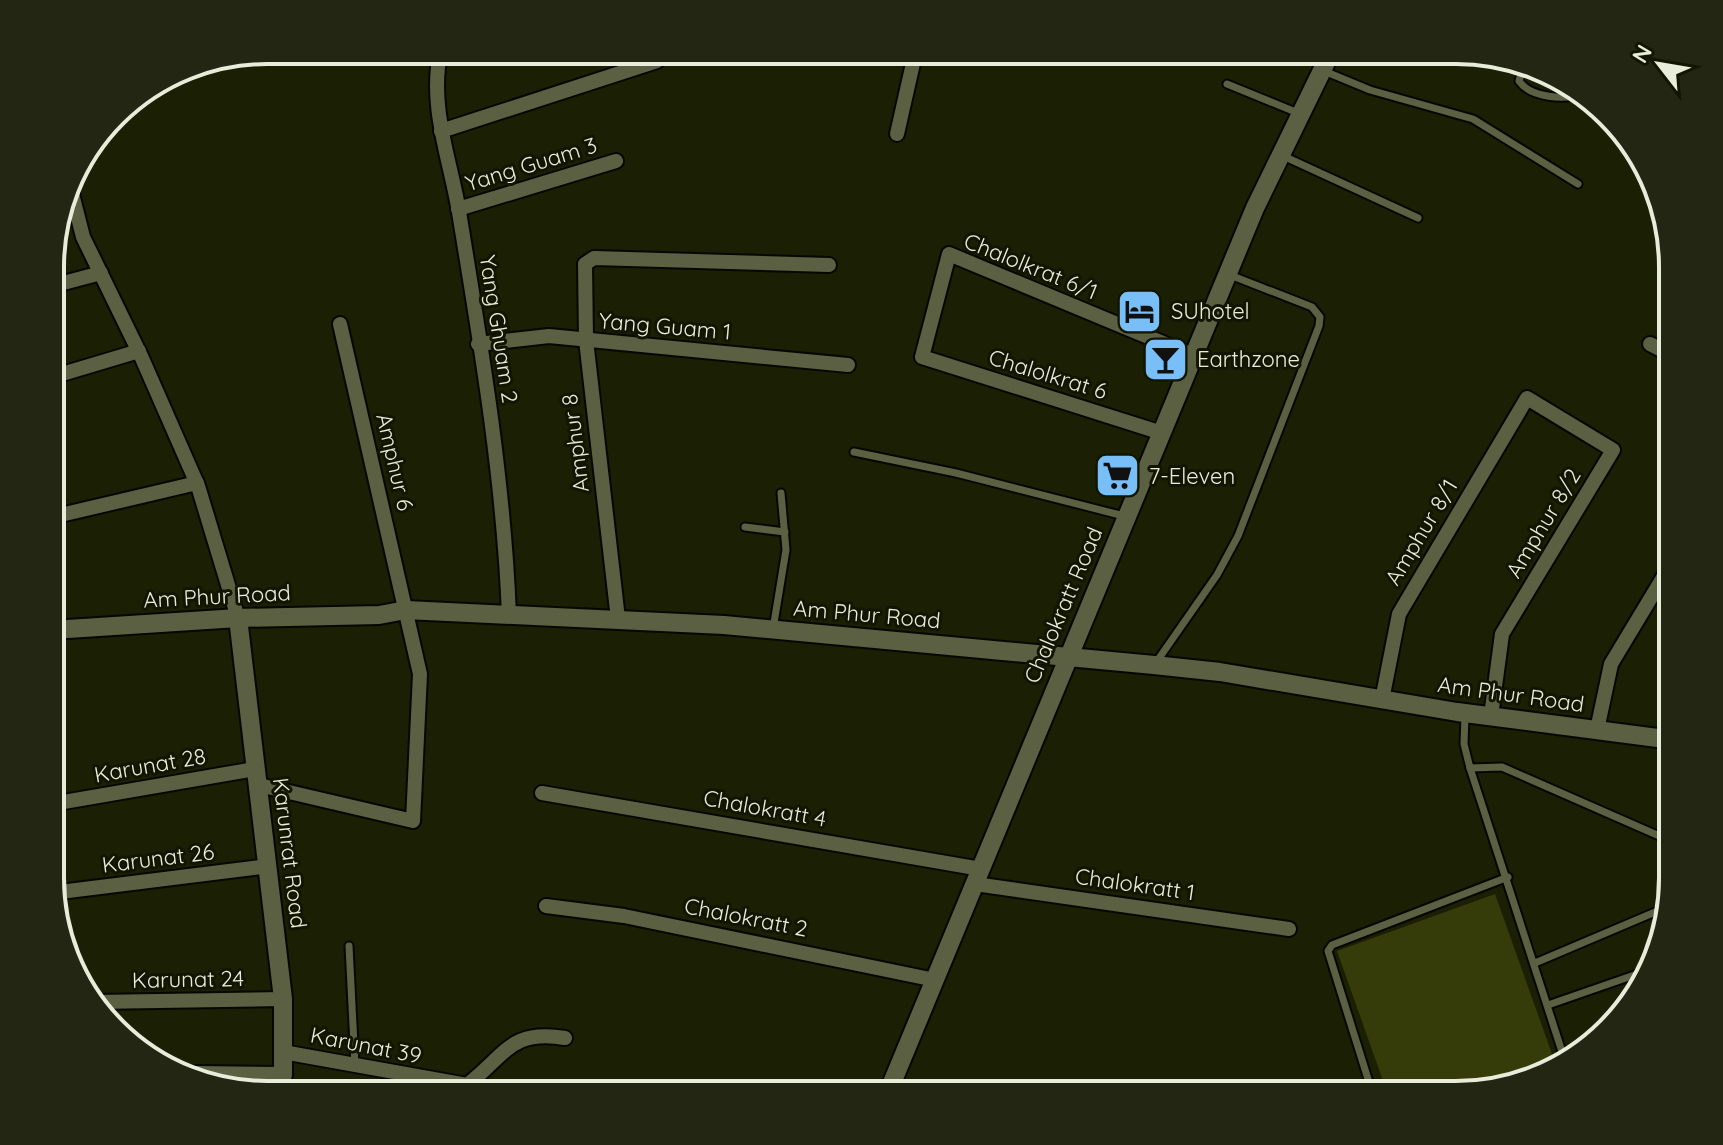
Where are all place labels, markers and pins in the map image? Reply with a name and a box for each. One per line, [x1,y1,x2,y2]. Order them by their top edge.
hotel icon: SUhotel [1116,287,1164,335]
place label: SUhotel [1171,297,1250,325]
bar icon: Earthzone [1142,335,1190,383]
place label: Earthzone [1197,345,1300,373]
supermarket icon: 7-Eleven [1094,452,1142,500]
place label: 7-Eleven [1149,462,1235,490]

